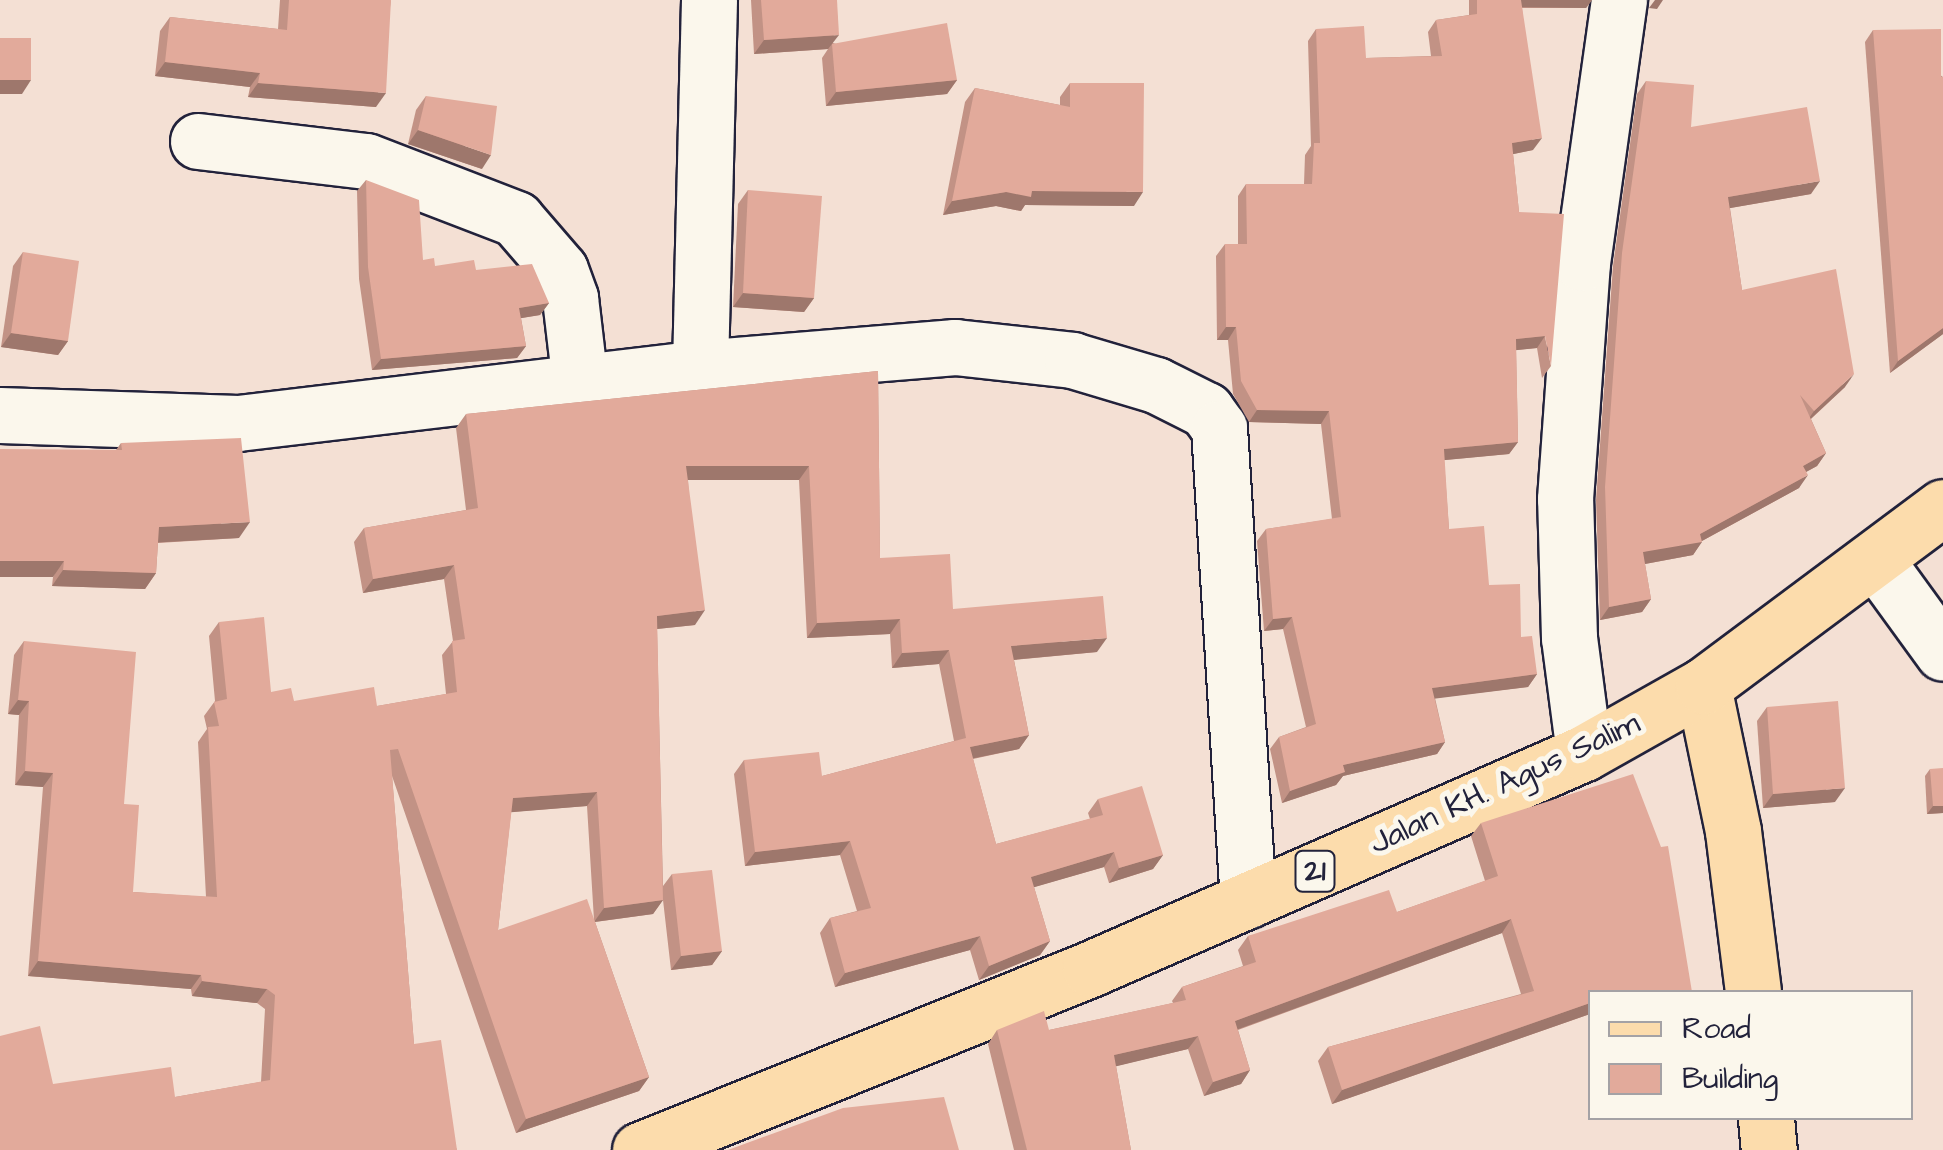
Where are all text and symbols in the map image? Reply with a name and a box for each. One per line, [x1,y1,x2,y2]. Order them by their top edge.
street label: Jalan KH. Agus Salim [1364,705,1646,863]
road number: 21 [1292,846,1338,896]
legend [1588,990,1913,1120]
text: Road [1682,1008,1751,1050]
text: Building [1682,1058,1778,1100]

